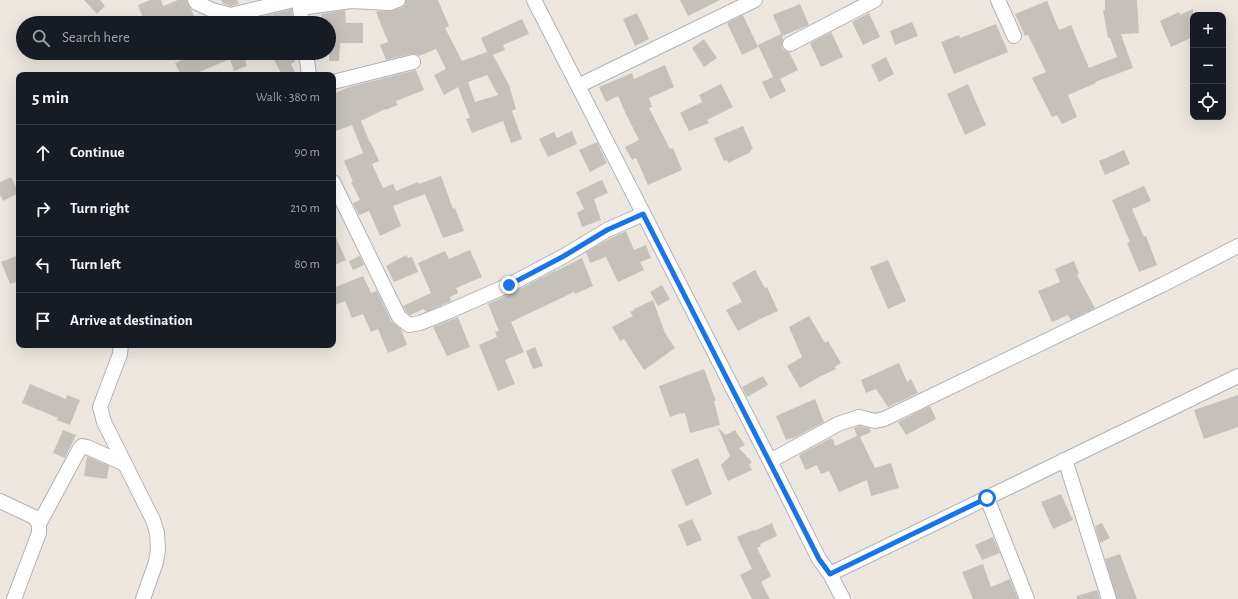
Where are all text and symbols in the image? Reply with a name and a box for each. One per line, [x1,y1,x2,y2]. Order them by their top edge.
map controls [1190,12,1226,120]
button: + [1190,12,1226,48]
search box [16,16,336,60]
icon: search [30,27,52,49]
text: Search here [62,30,130,45]
button: − [1190,48,1226,84]
button: locate [1190,84,1226,120]
text: 5 min [32,89,69,106]
text: Walk · 380 m [256,91,320,104]
icon: ahead [32,142,54,164]
text: Continue [70,145,125,160]
text: 90 m [294,146,320,159]
icon: right [32,198,54,220]
text: Turn right [70,201,129,216]
text: 210 m [290,202,320,215]
icon: left [32,254,54,276]
text: Turn left [70,257,121,272]
text: 80 m [294,258,320,271]
route end [500,276,518,294]
icon: arrive [32,310,54,332]
text: Arrive at destination [70,313,193,328]
route start [978,489,996,507]

